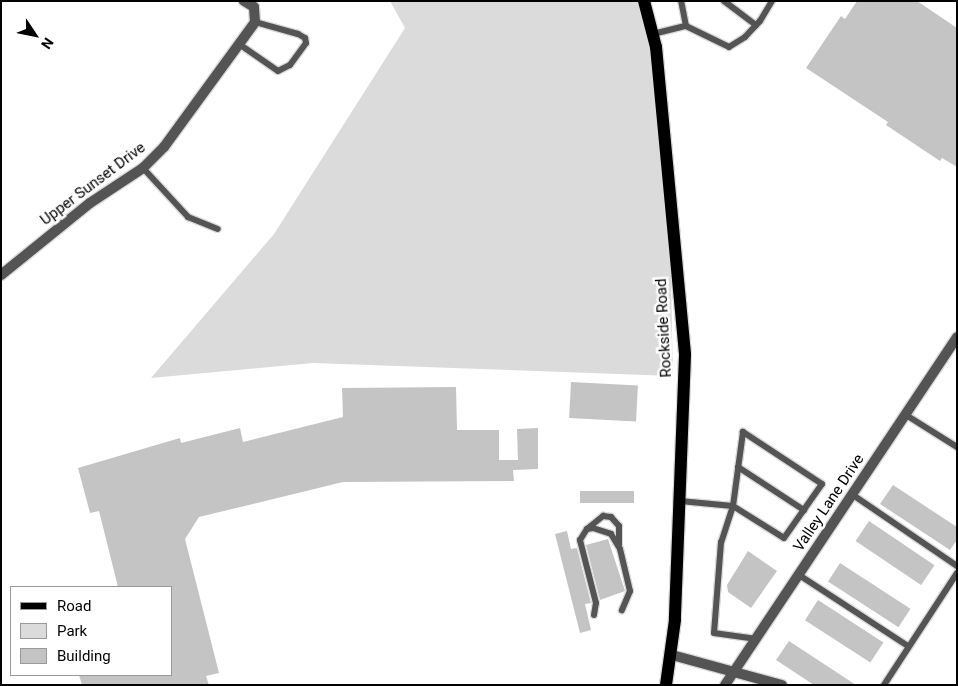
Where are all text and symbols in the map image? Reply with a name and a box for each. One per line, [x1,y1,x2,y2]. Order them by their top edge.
north arrow [10,10,60,60]
text: N [38,35,57,52]
street label: Upper Sunset Drive [37,139,149,229]
street label: Rockside Road [652,278,676,378]
street label: Valley Lane Drive [790,451,868,555]
legend [10,586,172,676]
text: Road [57,597,91,615]
text: Park [57,622,87,640]
text: Building [57,647,111,665]

